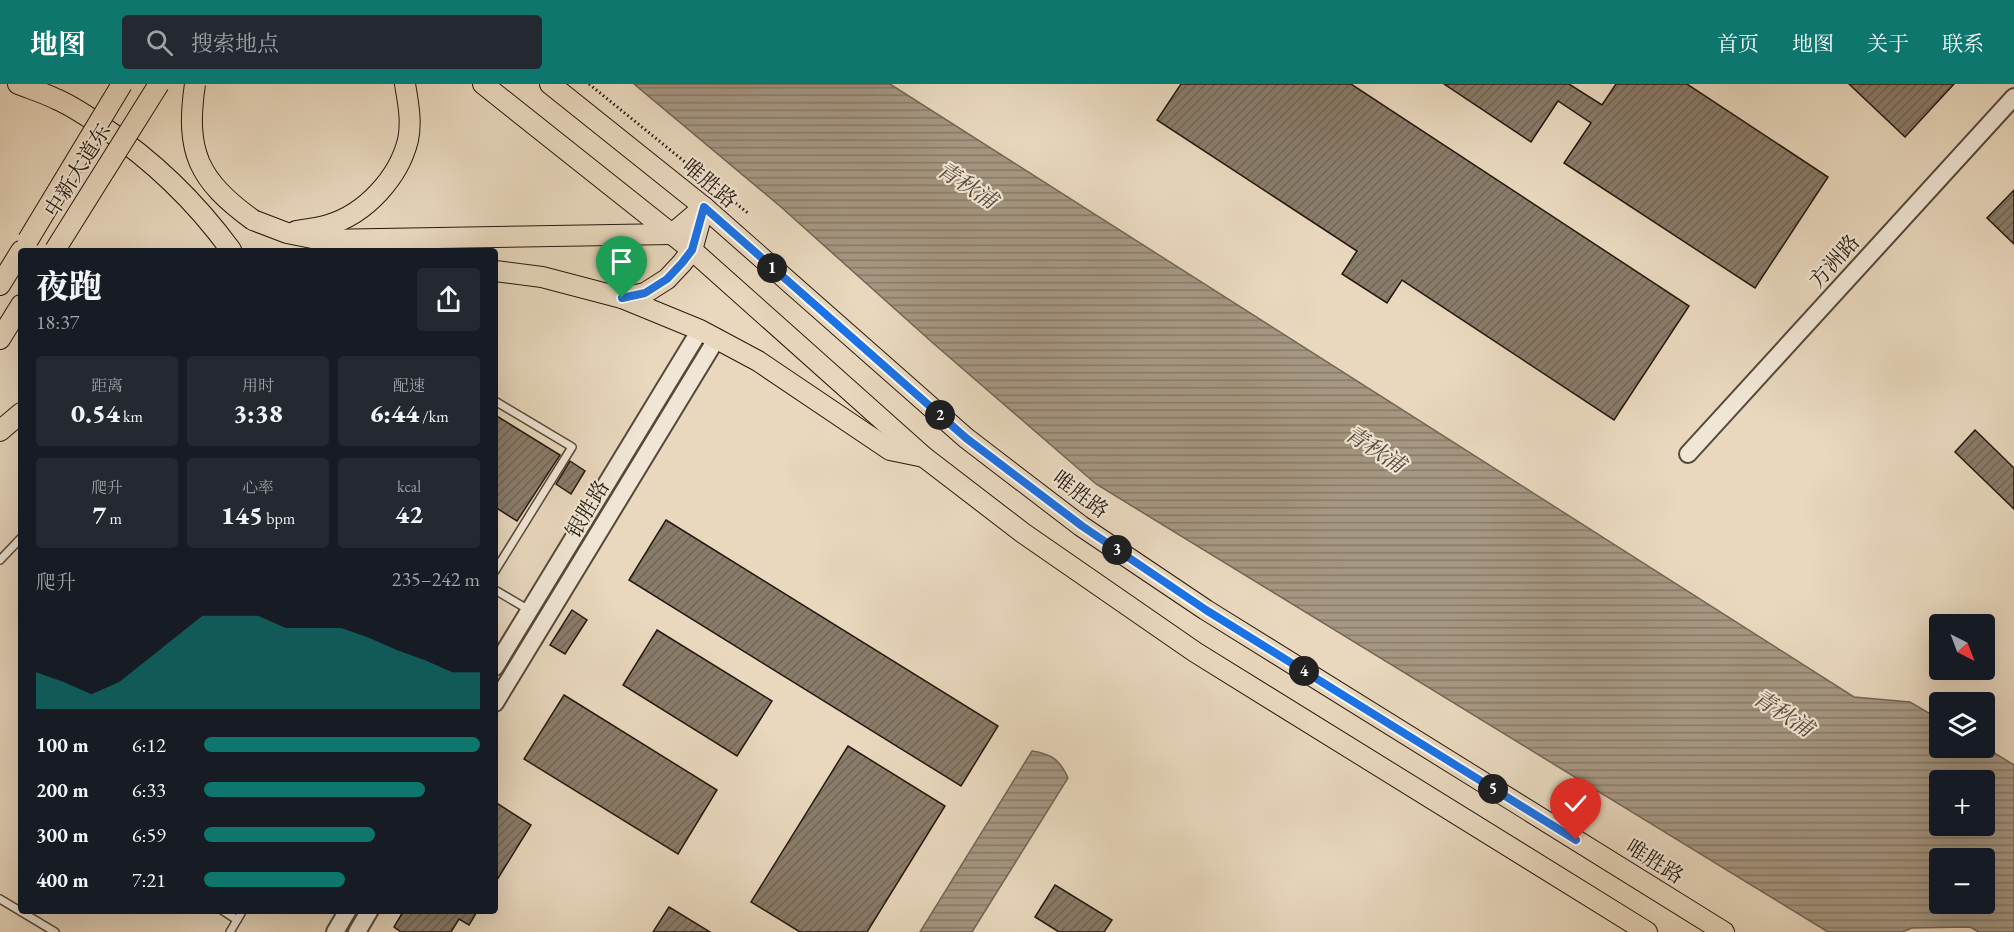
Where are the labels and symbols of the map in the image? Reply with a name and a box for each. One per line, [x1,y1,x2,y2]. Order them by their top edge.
street label: 中新大道东 [38,118,116,222]
street label: 唯胜路 [677,152,743,214]
water label: 青秋浦 [931,155,1005,217]
street label: 方洲路 [1803,229,1865,293]
pin [596,236,647,298]
pin: 1 [757,253,787,283]
pin: 2 [925,400,955,430]
water label: 青秋浦 [1339,419,1413,481]
street label: 唯胜路 [1048,464,1114,524]
street label: 银胜路 [559,475,615,543]
pin: 3 [1102,535,1132,565]
north arrow [1929,614,1995,680]
pin: 4 [1289,656,1319,686]
water label: 青秋浦 [1747,683,1821,745]
pin: 5 [1478,774,1508,804]
pin [1550,778,1601,840]
street label: 唯胜路 [1621,833,1689,889]

